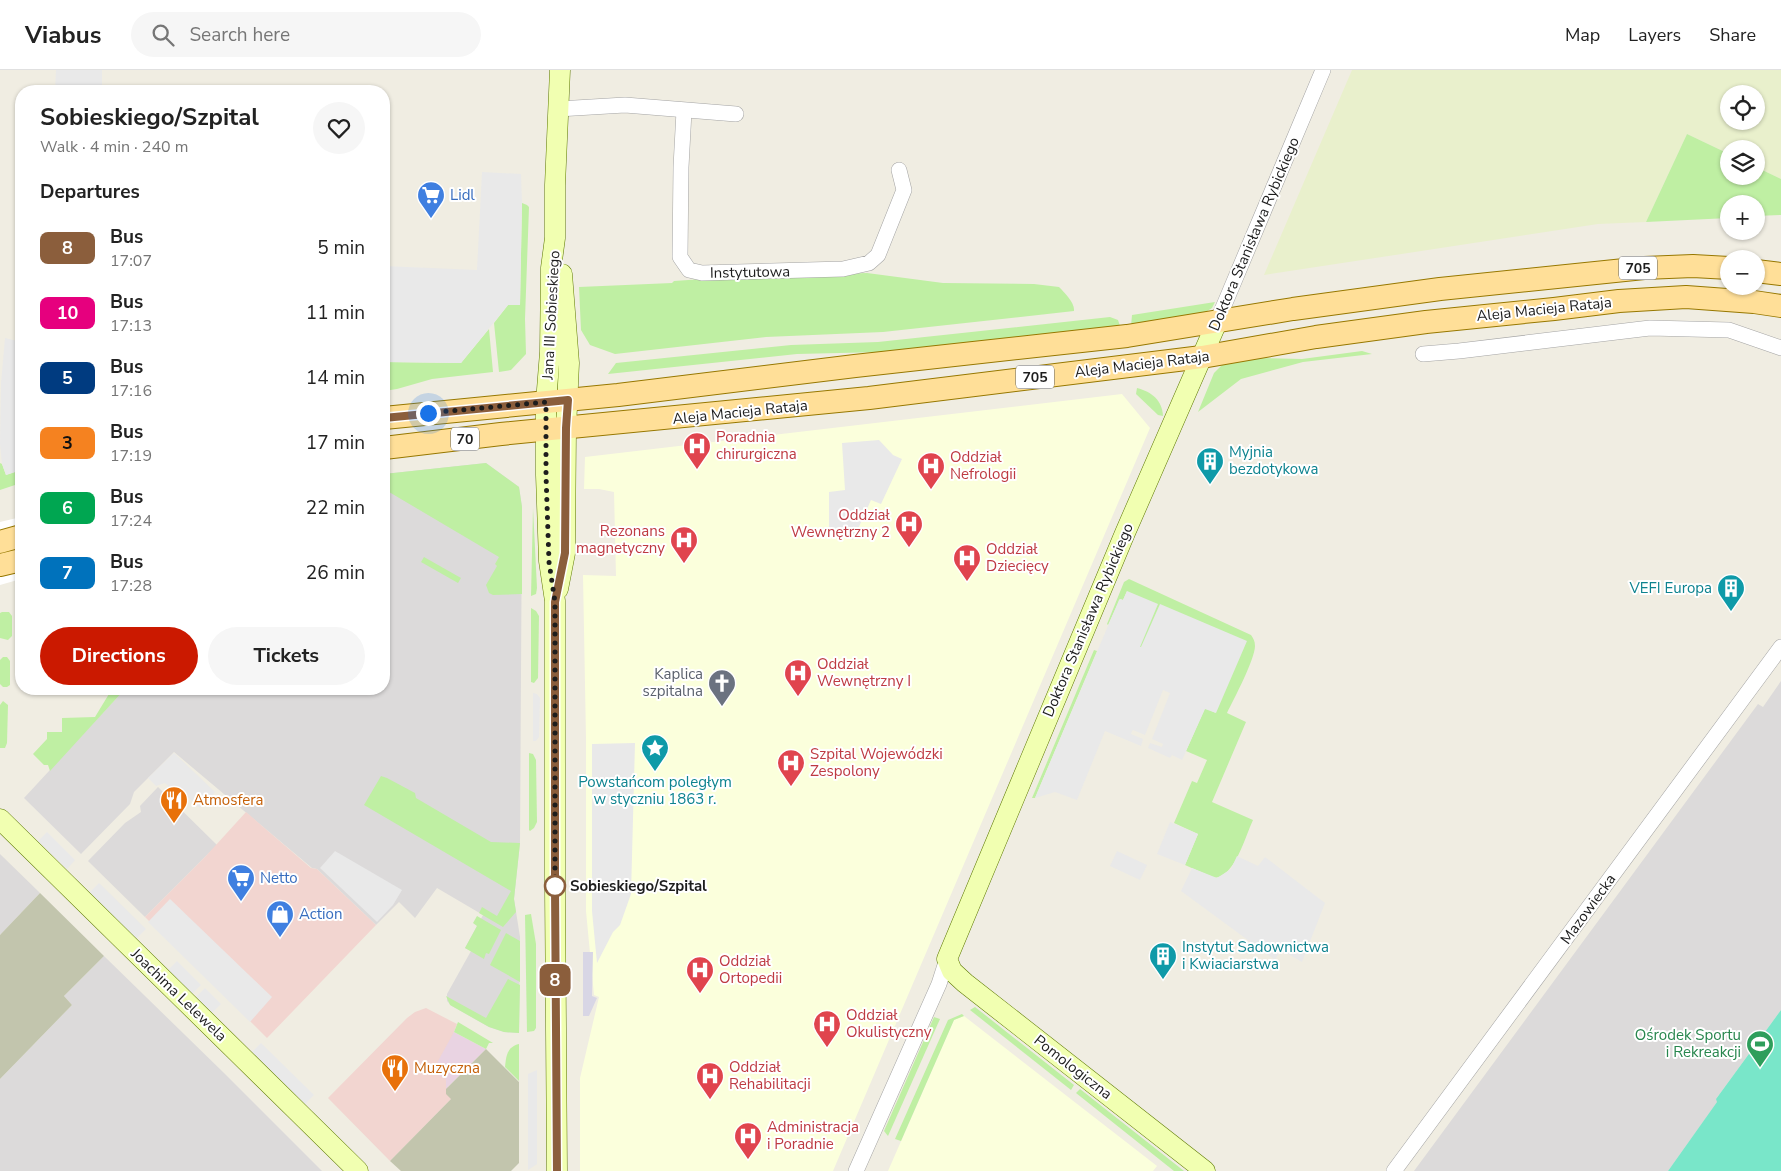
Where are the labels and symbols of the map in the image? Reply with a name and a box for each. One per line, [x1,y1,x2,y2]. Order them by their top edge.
street label: Doktora Stanisława Rybickiego [1204,134,1304,334]
supermarket icon: Lidl [416,180,446,219]
place label: Lidl [450,185,475,205]
street label: Jana III Sobieskiego [538,250,564,381]
road number: 705 [1619,257,1657,280]
street label: Instytutowa [710,261,790,283]
street label: Aleja Macieja Rataja [1475,292,1613,326]
street label: Aleja Macieja Rataja [1073,346,1211,382]
road number: 705 [1016,366,1054,388]
street label: Aleja Macieja Rataja [671,395,809,429]
your location [416,401,441,426]
place label: Poradnia chirurgiczna [716,427,797,464]
road number: 70 [451,428,479,450]
hospital icon: Poradnia chirurgiczna [682,431,712,470]
place label: Myjnia bezdotykowa [1229,442,1319,479]
building icon: Myjnia bezdotykowa [1195,446,1225,485]
place label: Oddział Nefrologii [950,447,1016,484]
hospital icon: Oddział Nefrologii [916,451,946,490]
place label: Oddział Wewnętrzny 2 [791,505,891,542]
hospital icon: Oddział Wewnętrzny 2 [894,509,924,548]
street label: Doktora Stanisława Rybickiego [1038,520,1138,720]
place label: Rezonans magnetyczny [576,521,665,558]
hospital icon: Rezonans magnetyczny [669,525,699,564]
place label: Oddział Dziecięcy [986,539,1049,576]
hospital icon: Oddział Dziecięcy [952,543,982,582]
building icon: VEFI Europa [1716,573,1746,612]
place label: VEFI Europa [1629,578,1712,598]
place label: Oddział Wewnętrzny I [817,654,911,691]
hospital icon: Oddział Wewnętrzny I [783,658,813,697]
place label: Kaplica szpitalna [643,664,703,701]
church icon: Kaplica szpitalna [707,668,737,707]
place icon: Powstańcom poległym w styczniu 1863 r. [640,733,670,772]
place label: Szpital Wojewódzki Zespolony [810,744,943,781]
hospital icon: Szpital Wojewódzki Zespolony [776,748,806,787]
place label: Powstańcom poległym w styczniu 1863 r. [578,772,732,809]
restaurant icon: Atmosfera [159,785,189,824]
place label: Atmosfera [193,790,263,810]
supermarket icon: Netto [226,863,256,902]
place label: Netto [260,868,298,888]
street label: Mazowiecka [1556,870,1620,948]
marker: Sobieskiego/Szpital [544,875,566,897]
place label: Sobieskiego/Szpital [570,876,707,896]
shop icon: Action [265,899,295,938]
place label: Action [299,904,342,924]
place label: Instytut Sadownictwa i Kwiaciarstwa [1182,937,1329,974]
building icon: Instytut Sadownictwa i Kwiaciarstwa [1148,941,1178,980]
street label: Joachima Lelewela [126,943,231,1046]
place label: Oddział Ortopedii [719,951,782,988]
hospital icon: Oddział Ortopedii [685,955,715,994]
line badge: 8 [539,964,571,996]
place label: Oddział Okulistyczny [846,1005,932,1042]
hospital icon: Oddział Okulistyczny [812,1009,842,1048]
place label: Ośrodek Sportu i Rekreakcji [1635,1025,1741,1062]
sports icon: Ośrodek Sportu i Rekreakcji [1745,1029,1775,1068]
street label: Pomologiczna [1030,1030,1116,1104]
restaurant icon: Muzyczna [380,1053,410,1092]
place label: Oddział Rehabilitacji [729,1057,811,1094]
place label: Muzyczna [414,1058,480,1078]
hospital icon: Oddział Rehabilitacji [695,1061,725,1100]
place label: Administracja i Poradnie [767,1117,859,1154]
hospital icon: Administracja i Poradnie [733,1121,763,1160]

